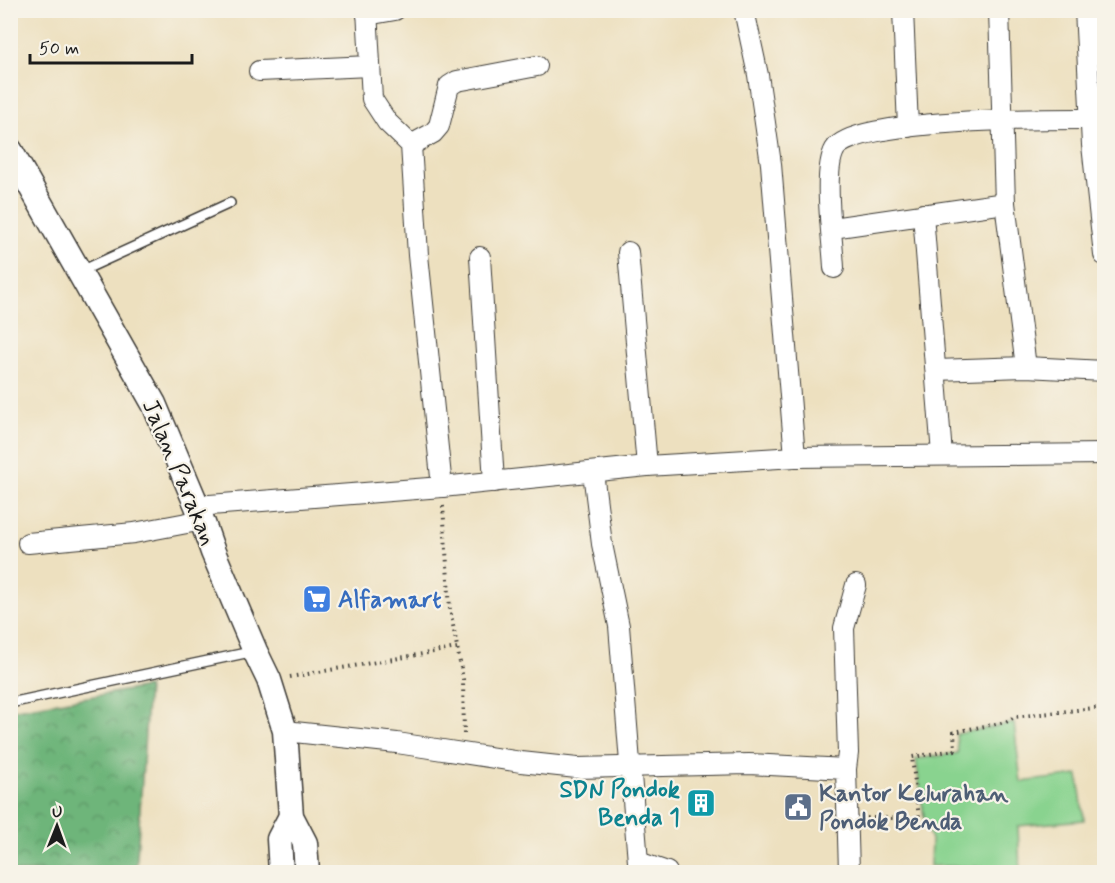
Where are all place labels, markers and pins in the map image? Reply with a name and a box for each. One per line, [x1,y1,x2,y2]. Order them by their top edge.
supermarket icon: Alfamart [301,583,333,615]
place label: Alfamart [338,585,441,616]
place label: SDN Pondok Benda 1 [560,775,680,834]
place label: Kantor Kelurahan Pondok Benda [819,779,1009,838]
building icon: SDN Pondok Benda 1 [685,787,717,819]
public building icon: Kantor Kelurahan Pondok Benda [782,791,814,823]

